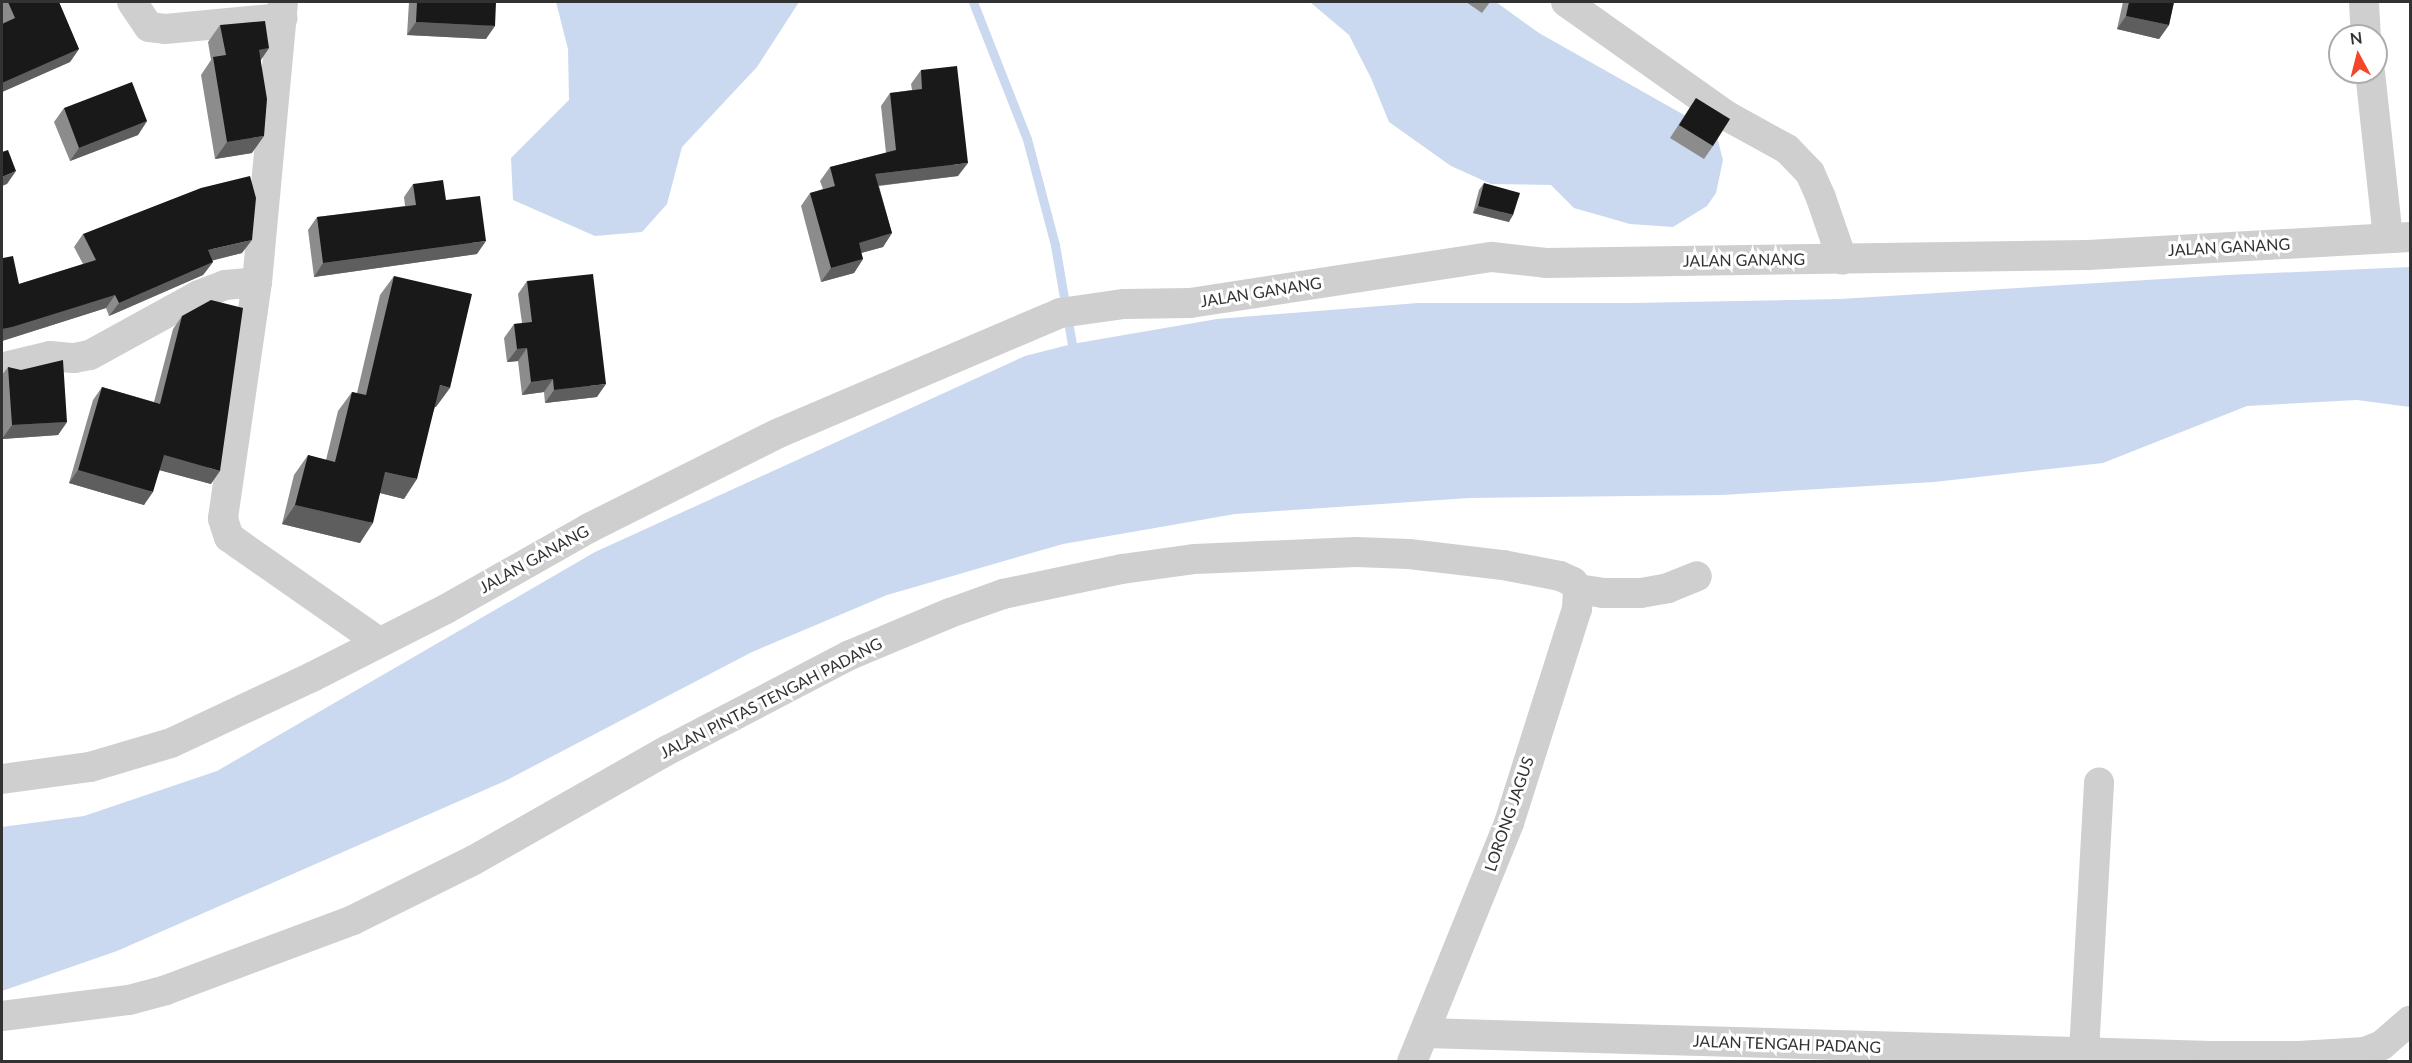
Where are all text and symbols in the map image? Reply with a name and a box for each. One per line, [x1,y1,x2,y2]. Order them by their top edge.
north arrow [2328,24,2388,84]
text: N [2349,27,2363,48]
street label: JALAN GANANG [2167,234,2291,260]
street label: JALAN GANANG [1683,249,1805,271]
street label: JALAN GANANG [1199,273,1323,311]
street label: JALAN GANANG [476,521,592,597]
street label: JALAN PINTAS TENGAH PADANG [657,633,885,763]
street label: LORONG JAGUS [1480,754,1538,874]
street label: JALAN TENGAH PADANG [1692,1031,1882,1057]

